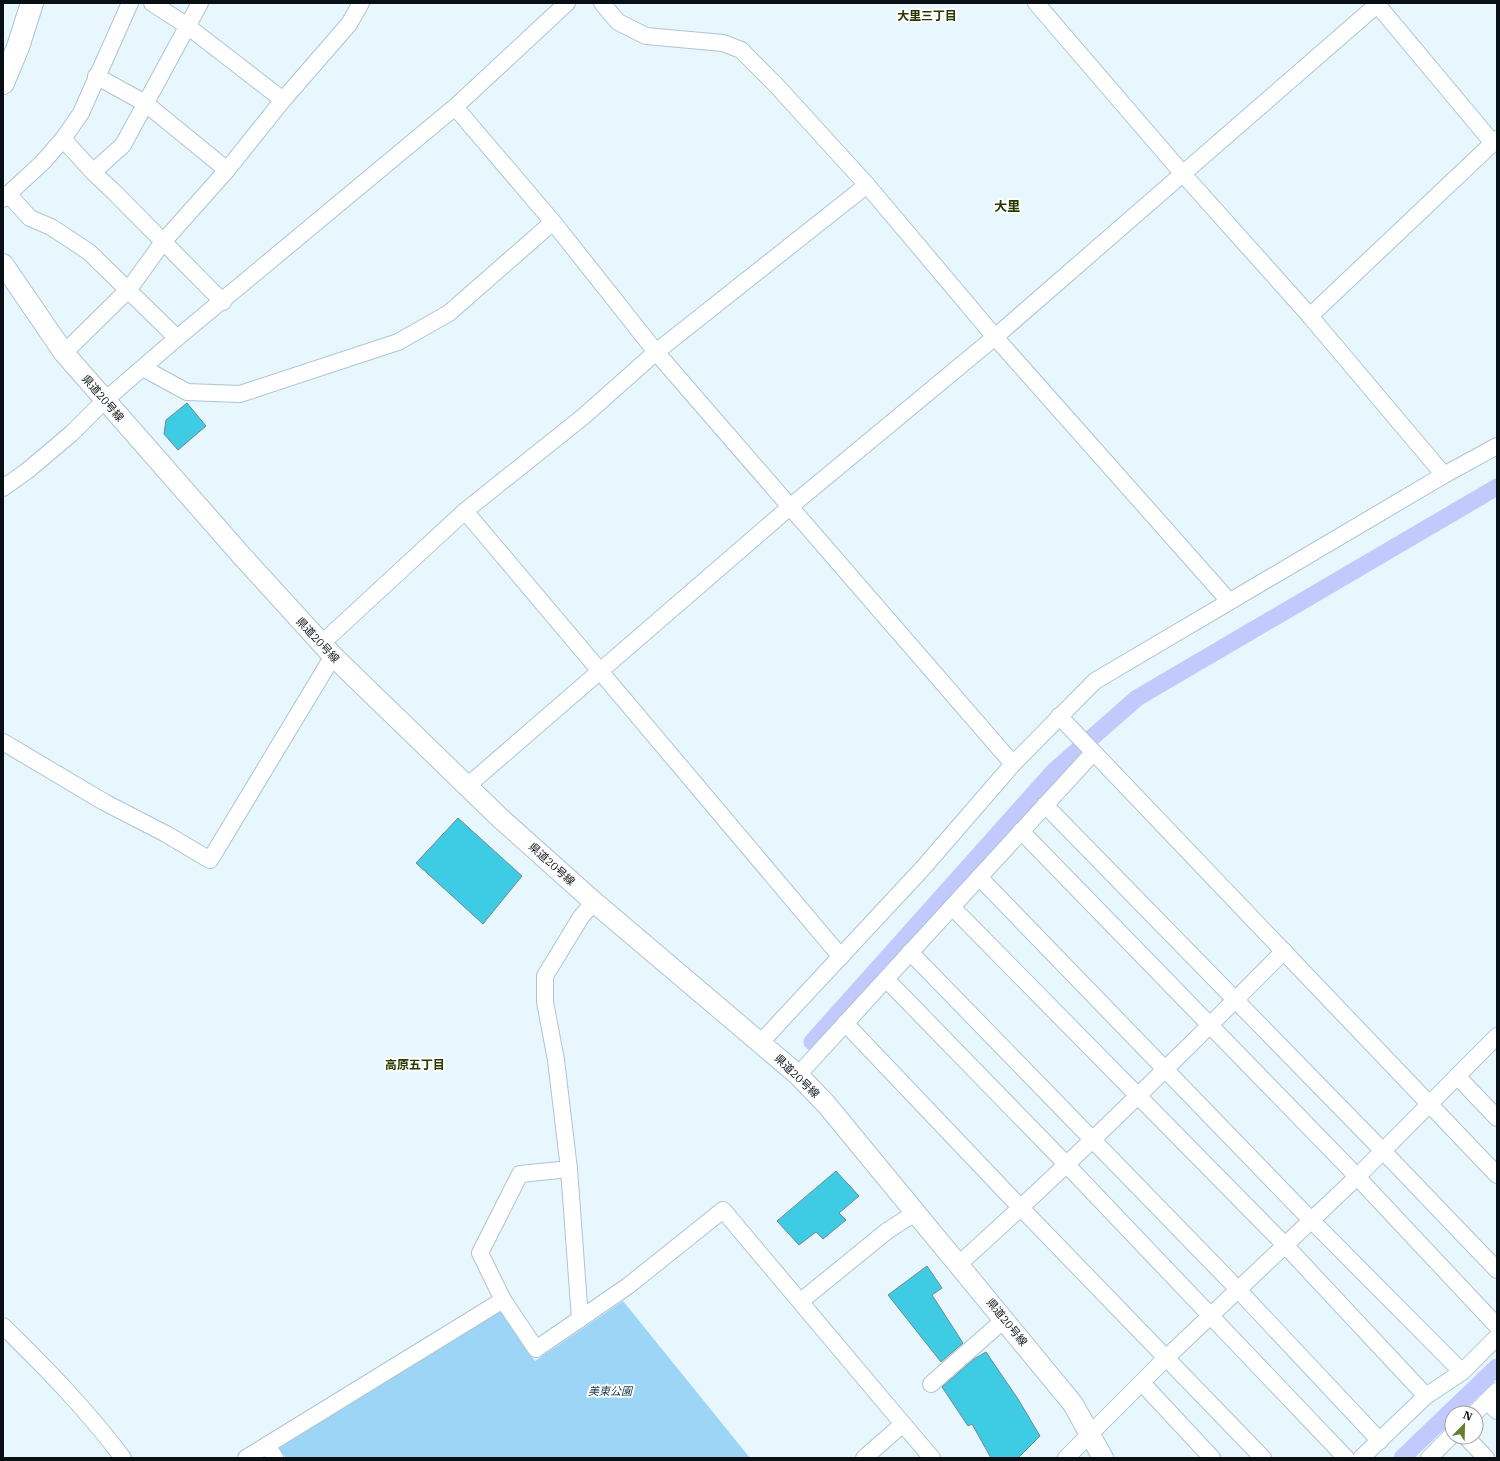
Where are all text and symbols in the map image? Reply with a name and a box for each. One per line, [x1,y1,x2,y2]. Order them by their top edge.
district label: 大里三丁目 [897,8,957,23]
district label: 大里 [994,198,1020,215]
street label: 県道20号線 [79,372,127,424]
street label: 県道20号線 [293,614,343,666]
street label: 県道20号線 [526,840,578,888]
street label: 県道20号線 [772,1051,822,1101]
district label: 高原五丁目 [385,1057,445,1072]
street label: 県道20号線 [984,1295,1030,1349]
park label: 美東公園 [588,1384,634,1398]
north arrow [1444,1405,1484,1445]
text: N [1461,1408,1475,1424]

